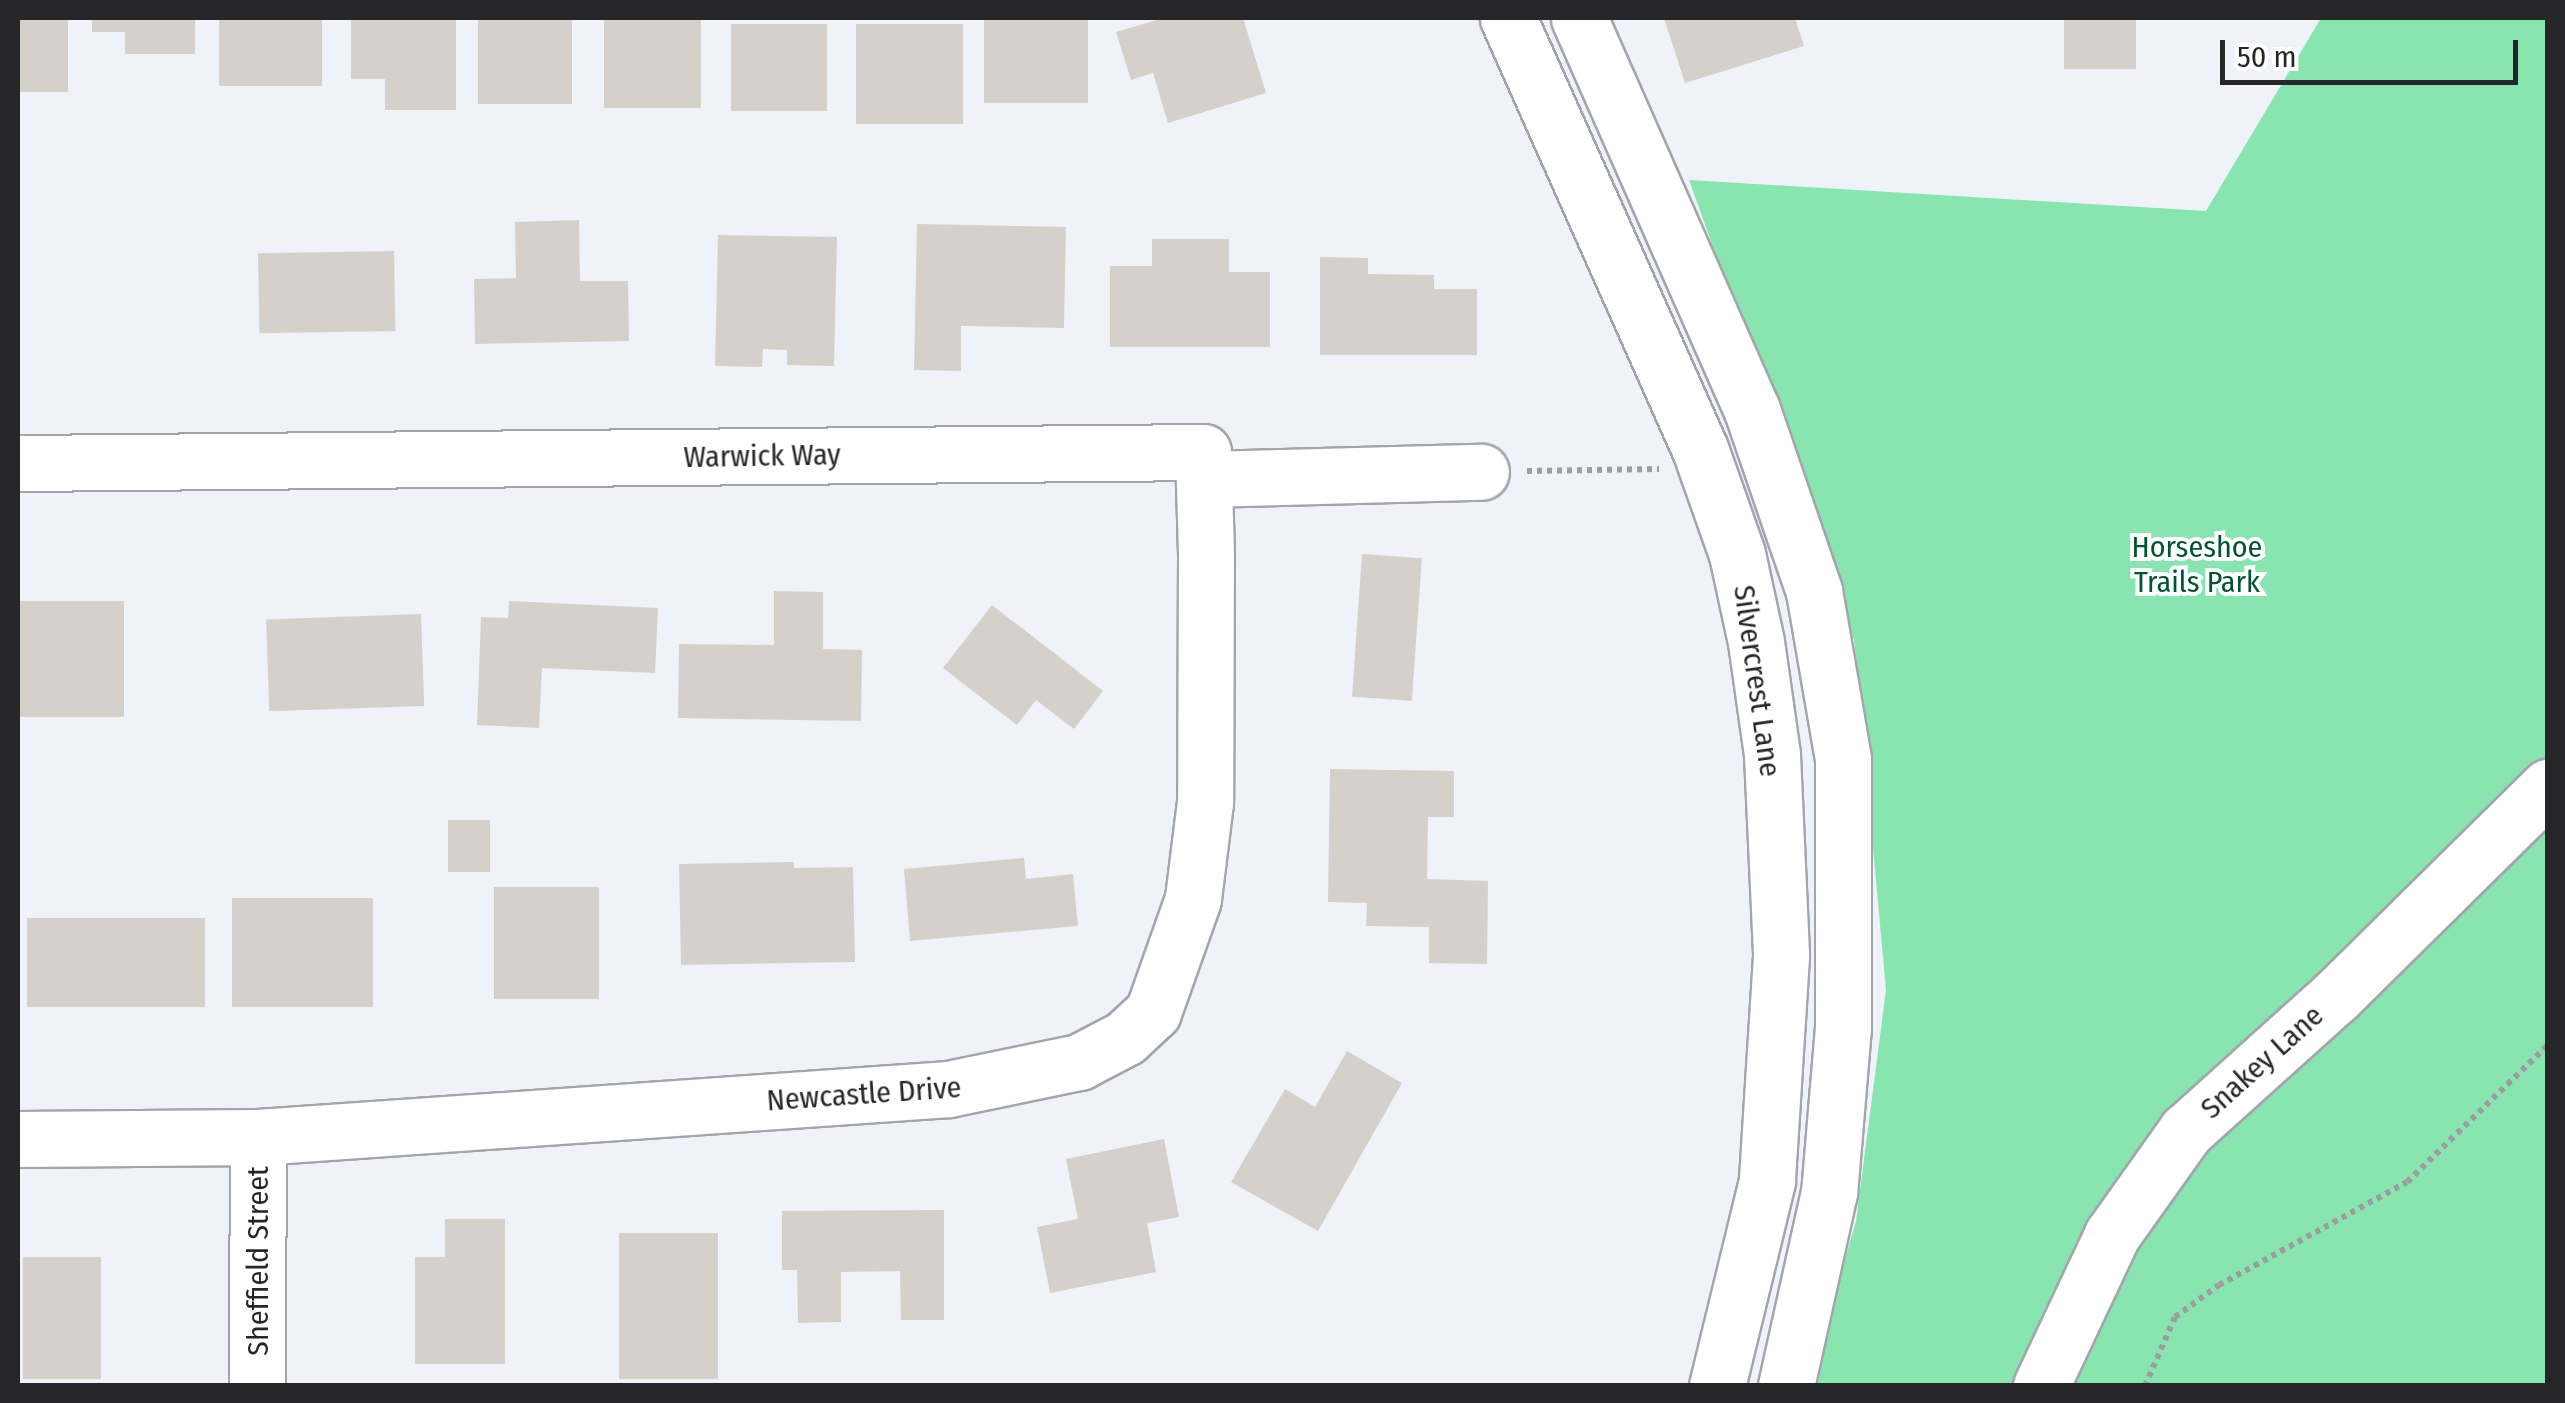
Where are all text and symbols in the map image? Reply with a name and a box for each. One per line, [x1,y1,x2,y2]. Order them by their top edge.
scale bar [2225,20,2522,82]
text: 50 m [2237,39,2297,75]
street label: Warwick Way [683,437,841,475]
park label: Horseshoe Trails Park [2132,529,2262,600]
street label: Silvercrest Lane [1726,583,1788,779]
street label: Snakey Lane [2193,998,2331,1126]
street label: Newcastle Drive [765,1069,963,1119]
street label: Sheffield Street [240,1166,276,1356]

